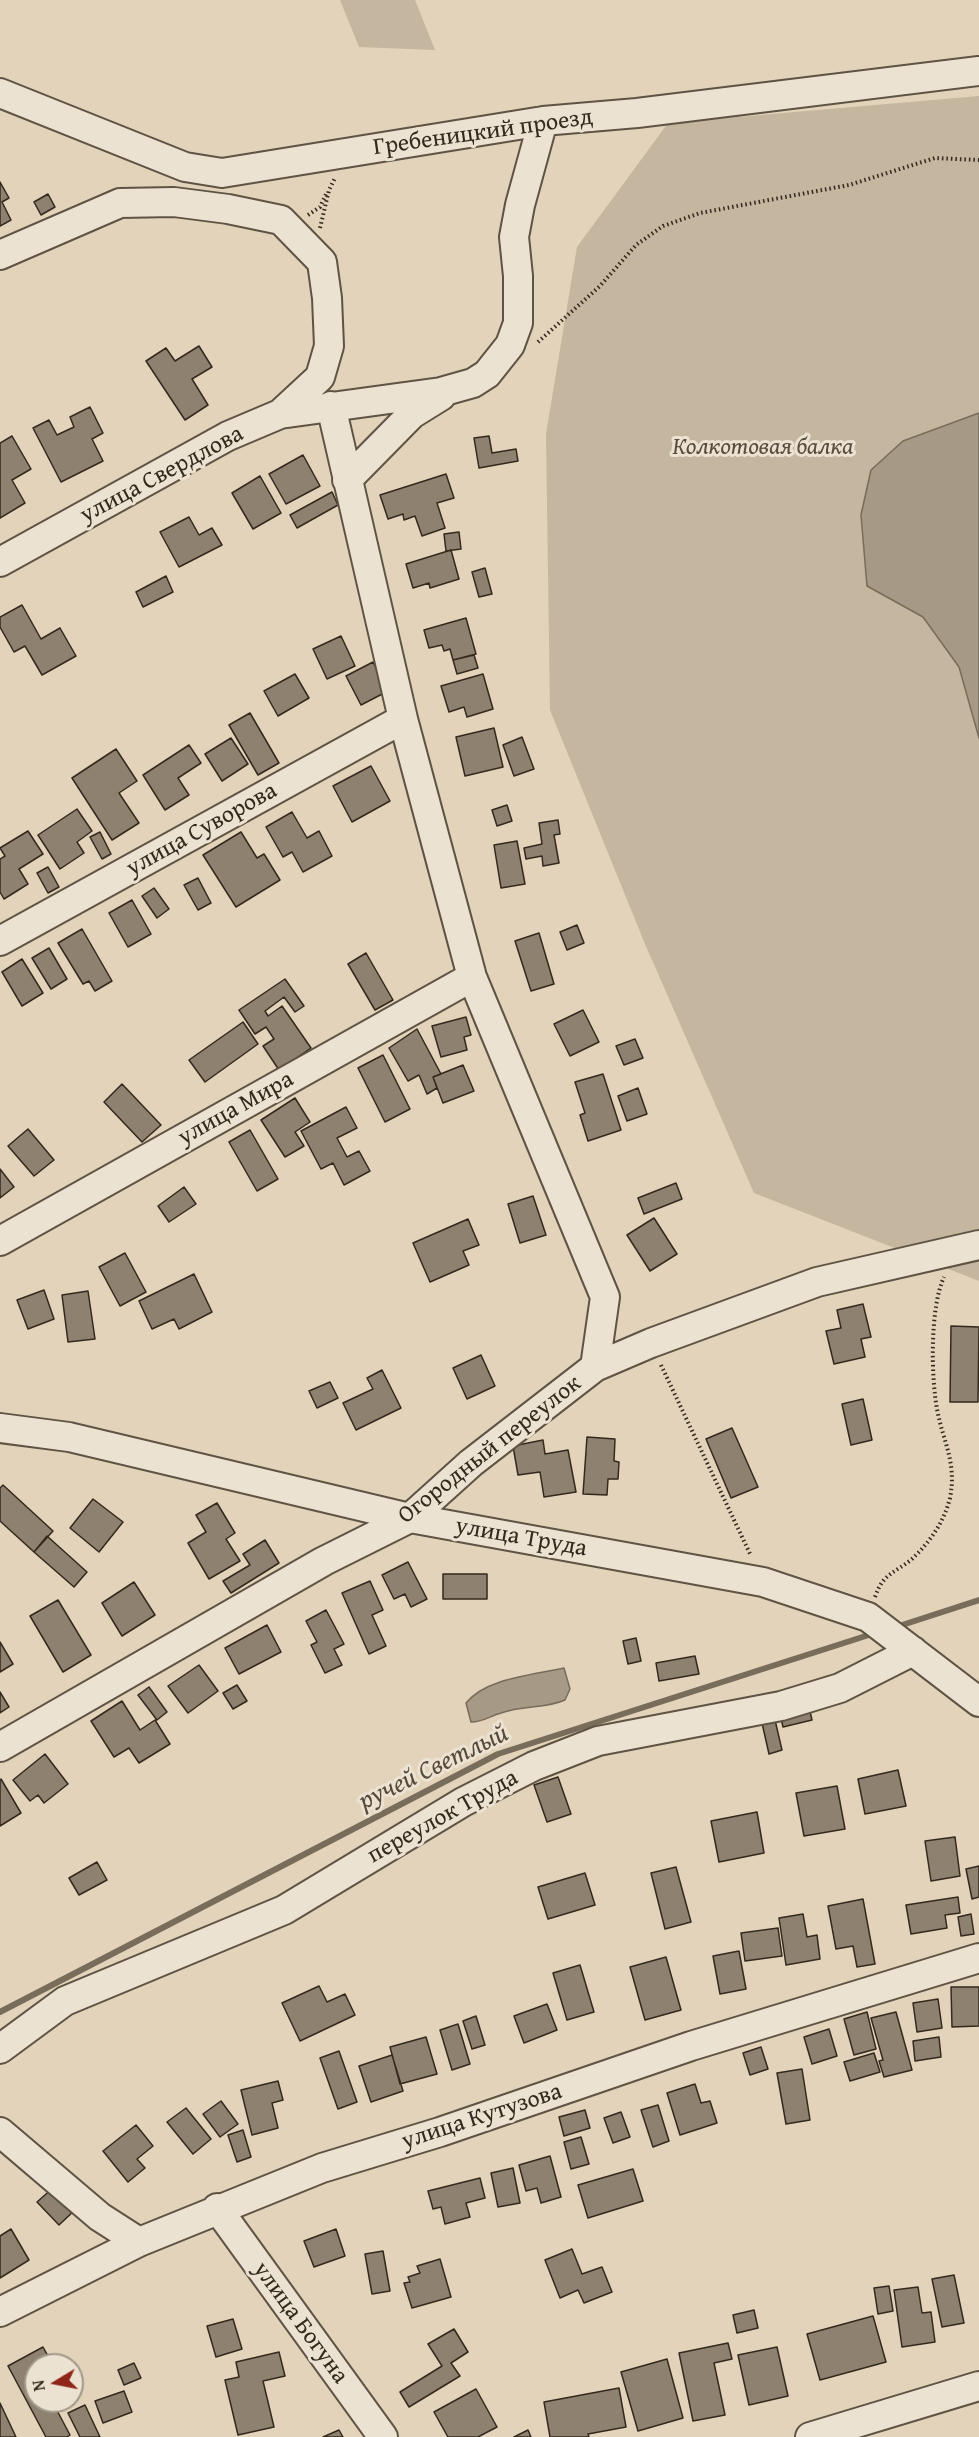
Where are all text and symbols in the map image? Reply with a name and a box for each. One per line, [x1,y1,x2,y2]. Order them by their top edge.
street label: Гребеницкий проезд [372,103,594,163]
street label: улица Свердлова [75,420,249,530]
park label: Колкотовая балка [673,434,853,462]
street label: улица Суворова [122,777,282,883]
street label: улица Мира [173,1065,299,1153]
street label: Огородный переулок [393,1369,587,1531]
street label: улица Труда [453,1512,589,1564]
water label: ручей Светлый [354,1718,514,1818]
street label: переулок Труда [363,1764,523,1870]
street label: улица Кутузова [398,2078,566,2156]
street label: улица Богуна [246,2256,354,2390]
north arrow [24,2353,84,2413]
text: N [25,2378,51,2393]

